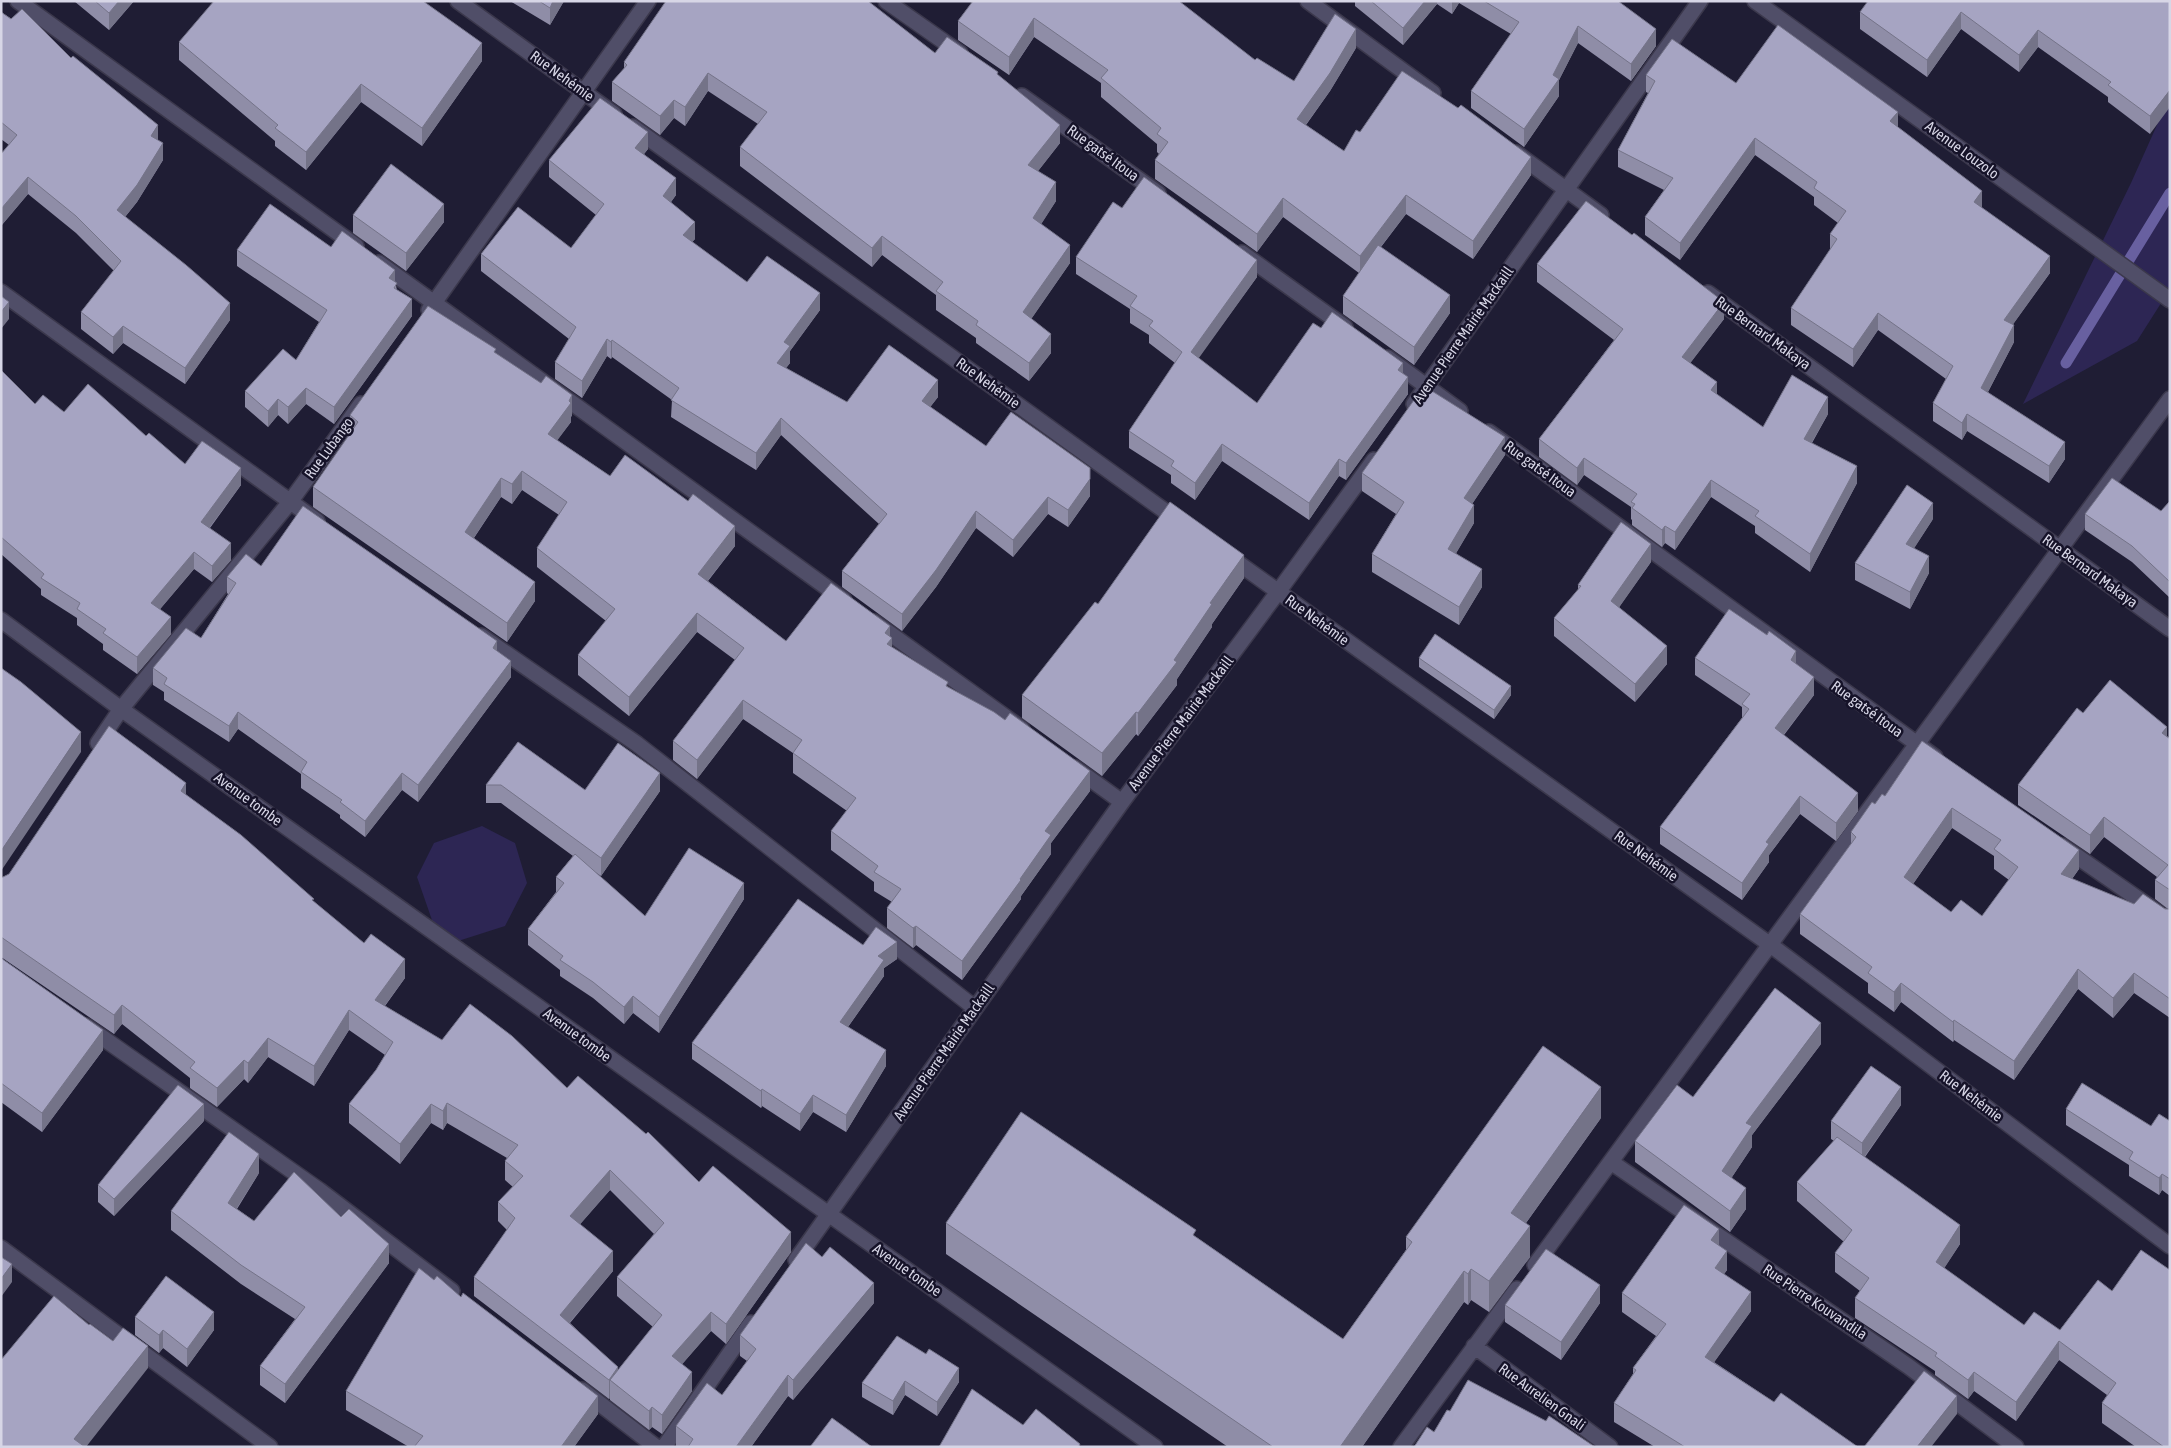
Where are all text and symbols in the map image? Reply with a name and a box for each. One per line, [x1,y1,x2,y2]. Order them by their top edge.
street label: Rue Nehémie [527,47,598,104]
street label: Avenue Louzolo [1922,117,2002,182]
street label: Rue gatsé Itoua [1064,121,1142,184]
street label: Avenue Pierre Mairie Mackaill [1409,263,1516,407]
street label: Rue Bernard Makaya [1712,292,1814,373]
street label: Rue Nehémie [953,354,1024,411]
street label: Rue Lubango [301,414,356,482]
street label: Rue gatsé Itoua [1501,437,1579,500]
street label: Rue Bernard Makaya [2039,530,2141,611]
street label: Rue Nehémie [1282,591,1353,648]
street label: Avenue Pierre Mairie Mackaill [1125,652,1237,793]
street label: Rue gatsé Itoua [1828,677,1906,740]
street label: Avenue tombe [211,768,286,829]
street label: Rue Nehémie [1611,827,1682,884]
street label: Avenue Pierre Mairie Mackaill [890,980,997,1124]
street label: Avenue tombe [540,1004,615,1065]
street label: Rue Nehémie [1936,1066,2006,1125]
street label: Avenue tombe [870,1240,945,1299]
street label: Rue Pierre Kouvandila [1760,1260,1871,1343]
street label: Rue Aurelien Gnali [1496,1360,1589,1434]

